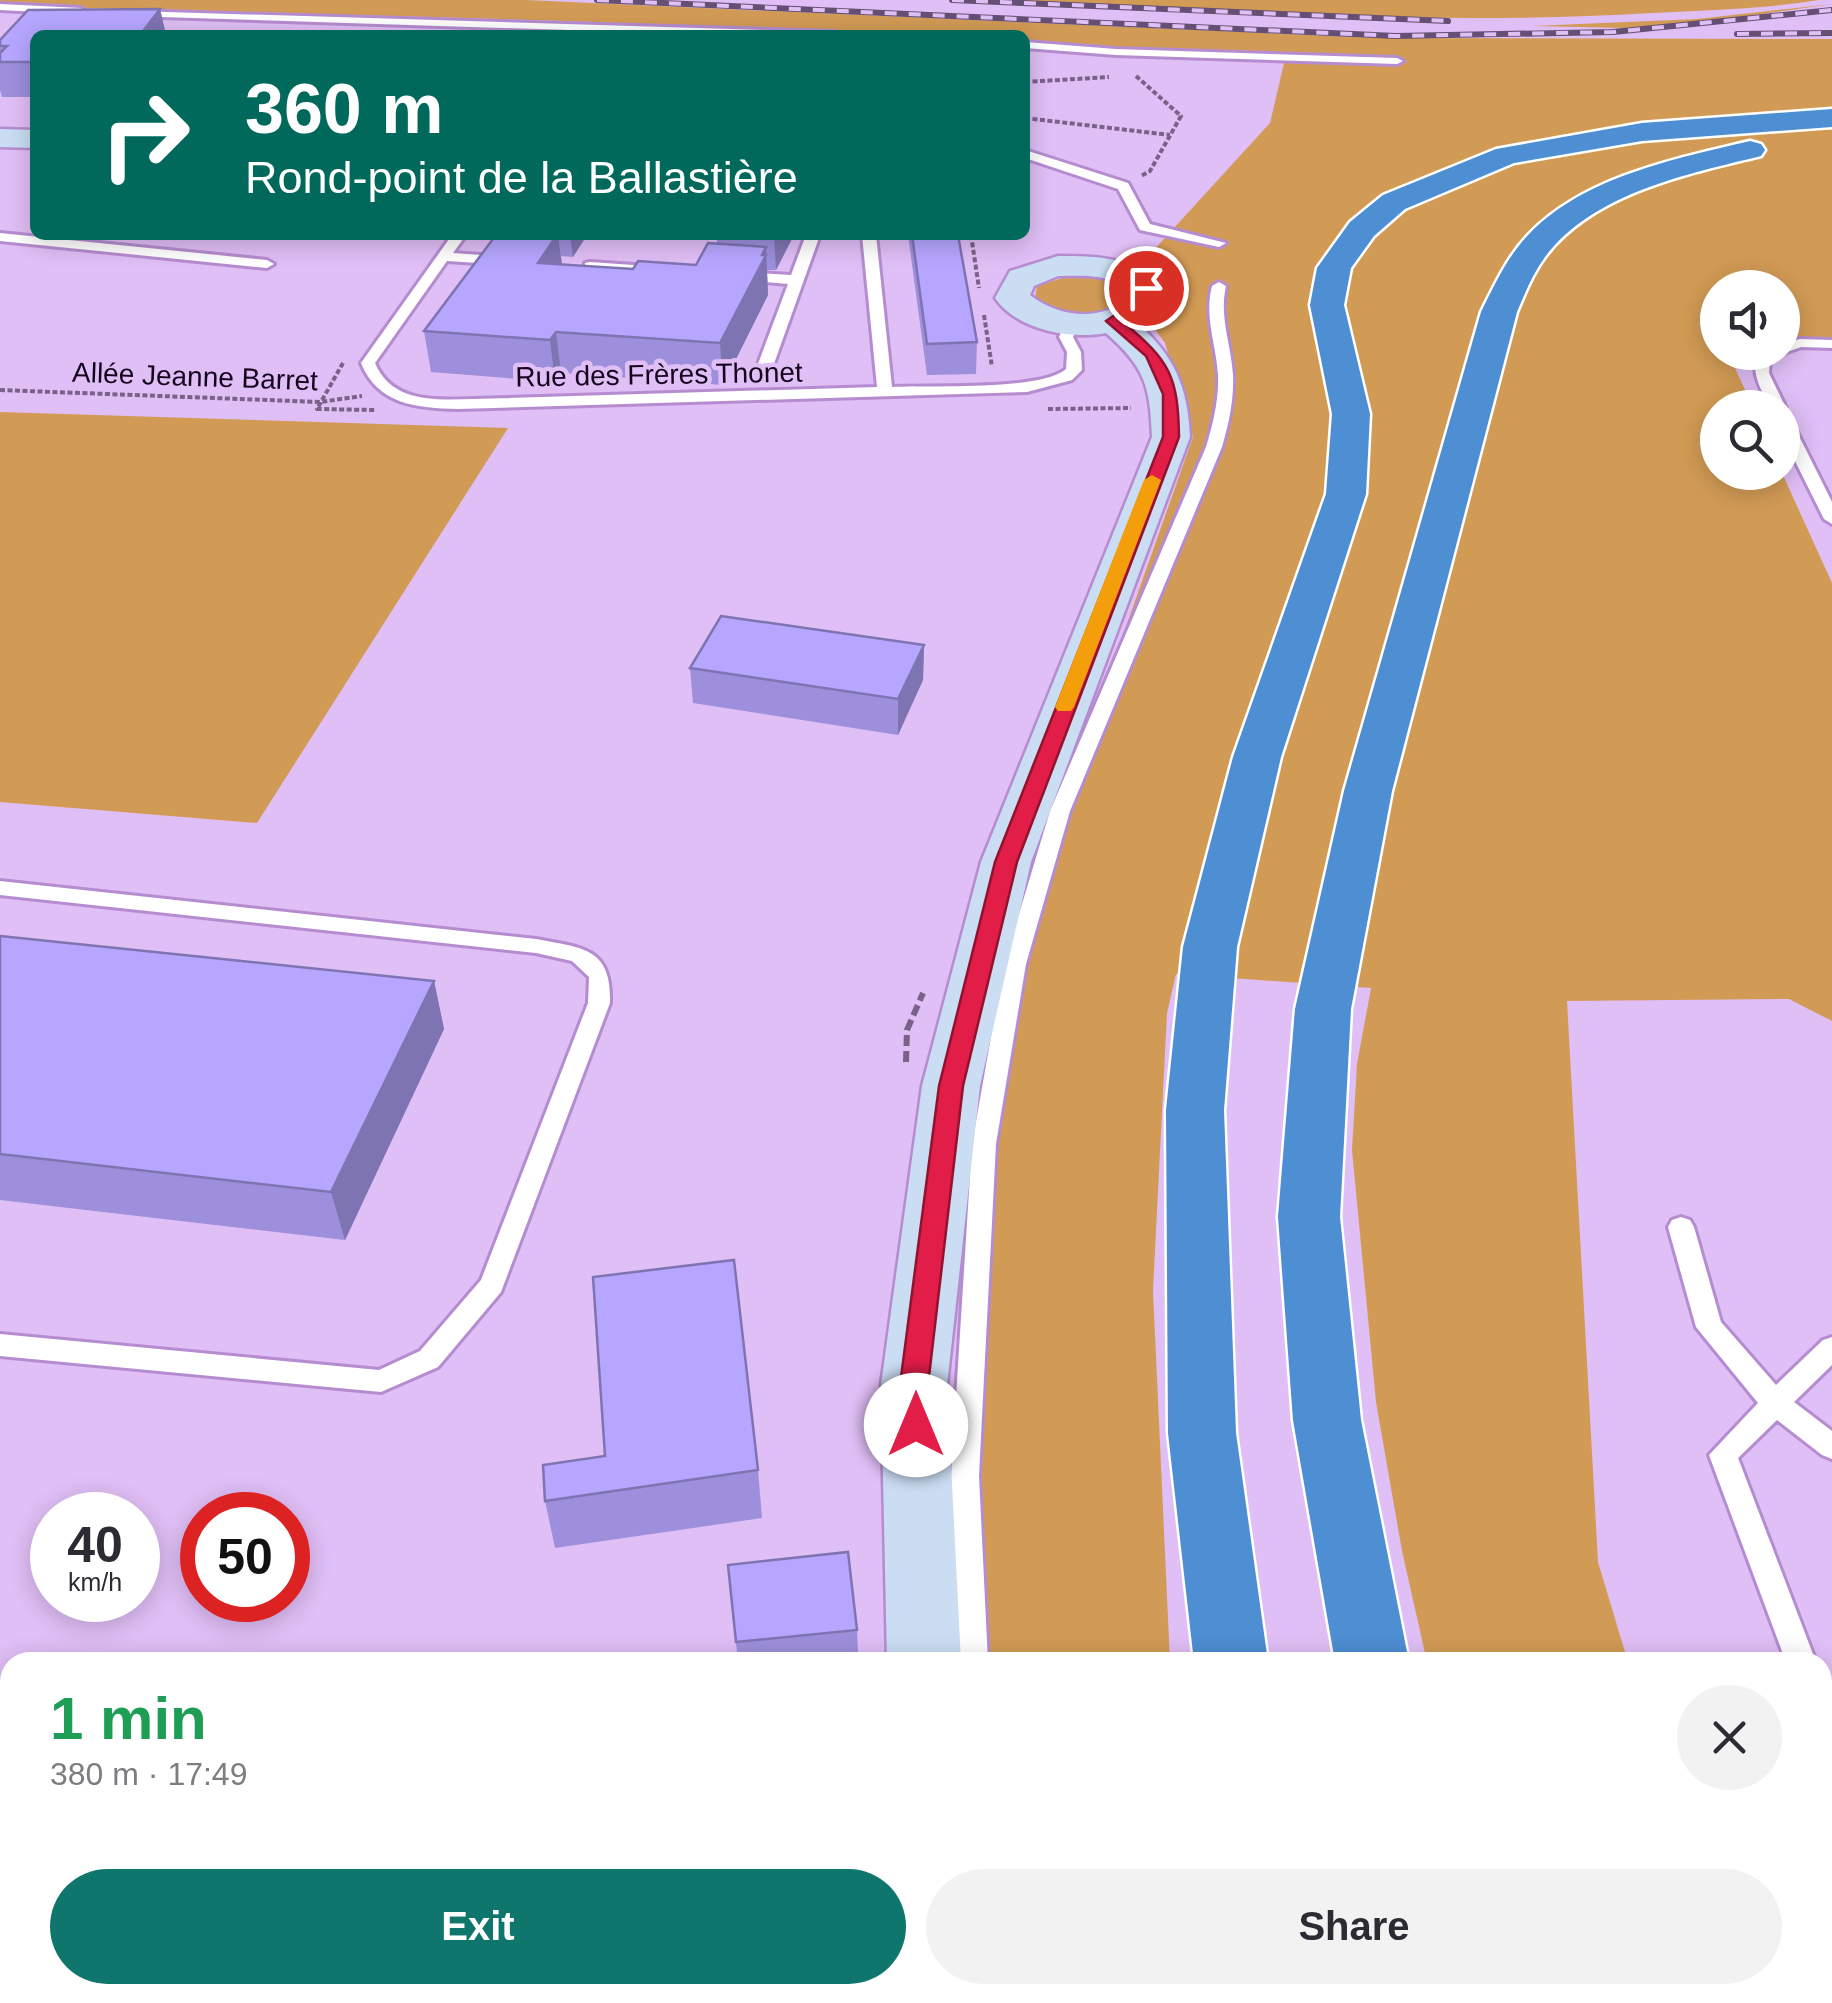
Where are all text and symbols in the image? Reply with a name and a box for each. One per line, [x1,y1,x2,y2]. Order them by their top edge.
icon: right [80,70,210,200]
text: 360 m [245,70,443,148]
text: Rond-point de la Ballastière [245,152,798,203]
pin [1104,246,1189,331]
icon: arrive [1119,261,1174,316]
map controls [1700,270,1800,490]
button: sound [1700,270,1800,370]
street label: Rue des Frères Thonet [515,356,803,393]
street label: Allée Jeanne Barret [72,357,319,396]
button: search [1700,390,1800,490]
position arrow [864,1373,968,1477]
speed limit sign: 50 [180,1492,310,1622]
text: 40 [67,1517,123,1573]
text: km/h [68,1568,122,1596]
text: 1 min [50,1685,207,1752]
button: close [1677,1685,1782,1790]
text: 380 m · 17:49 [50,1756,247,1792]
button: Exit [50,1869,906,1984]
button: Share [926,1869,1782,1984]

